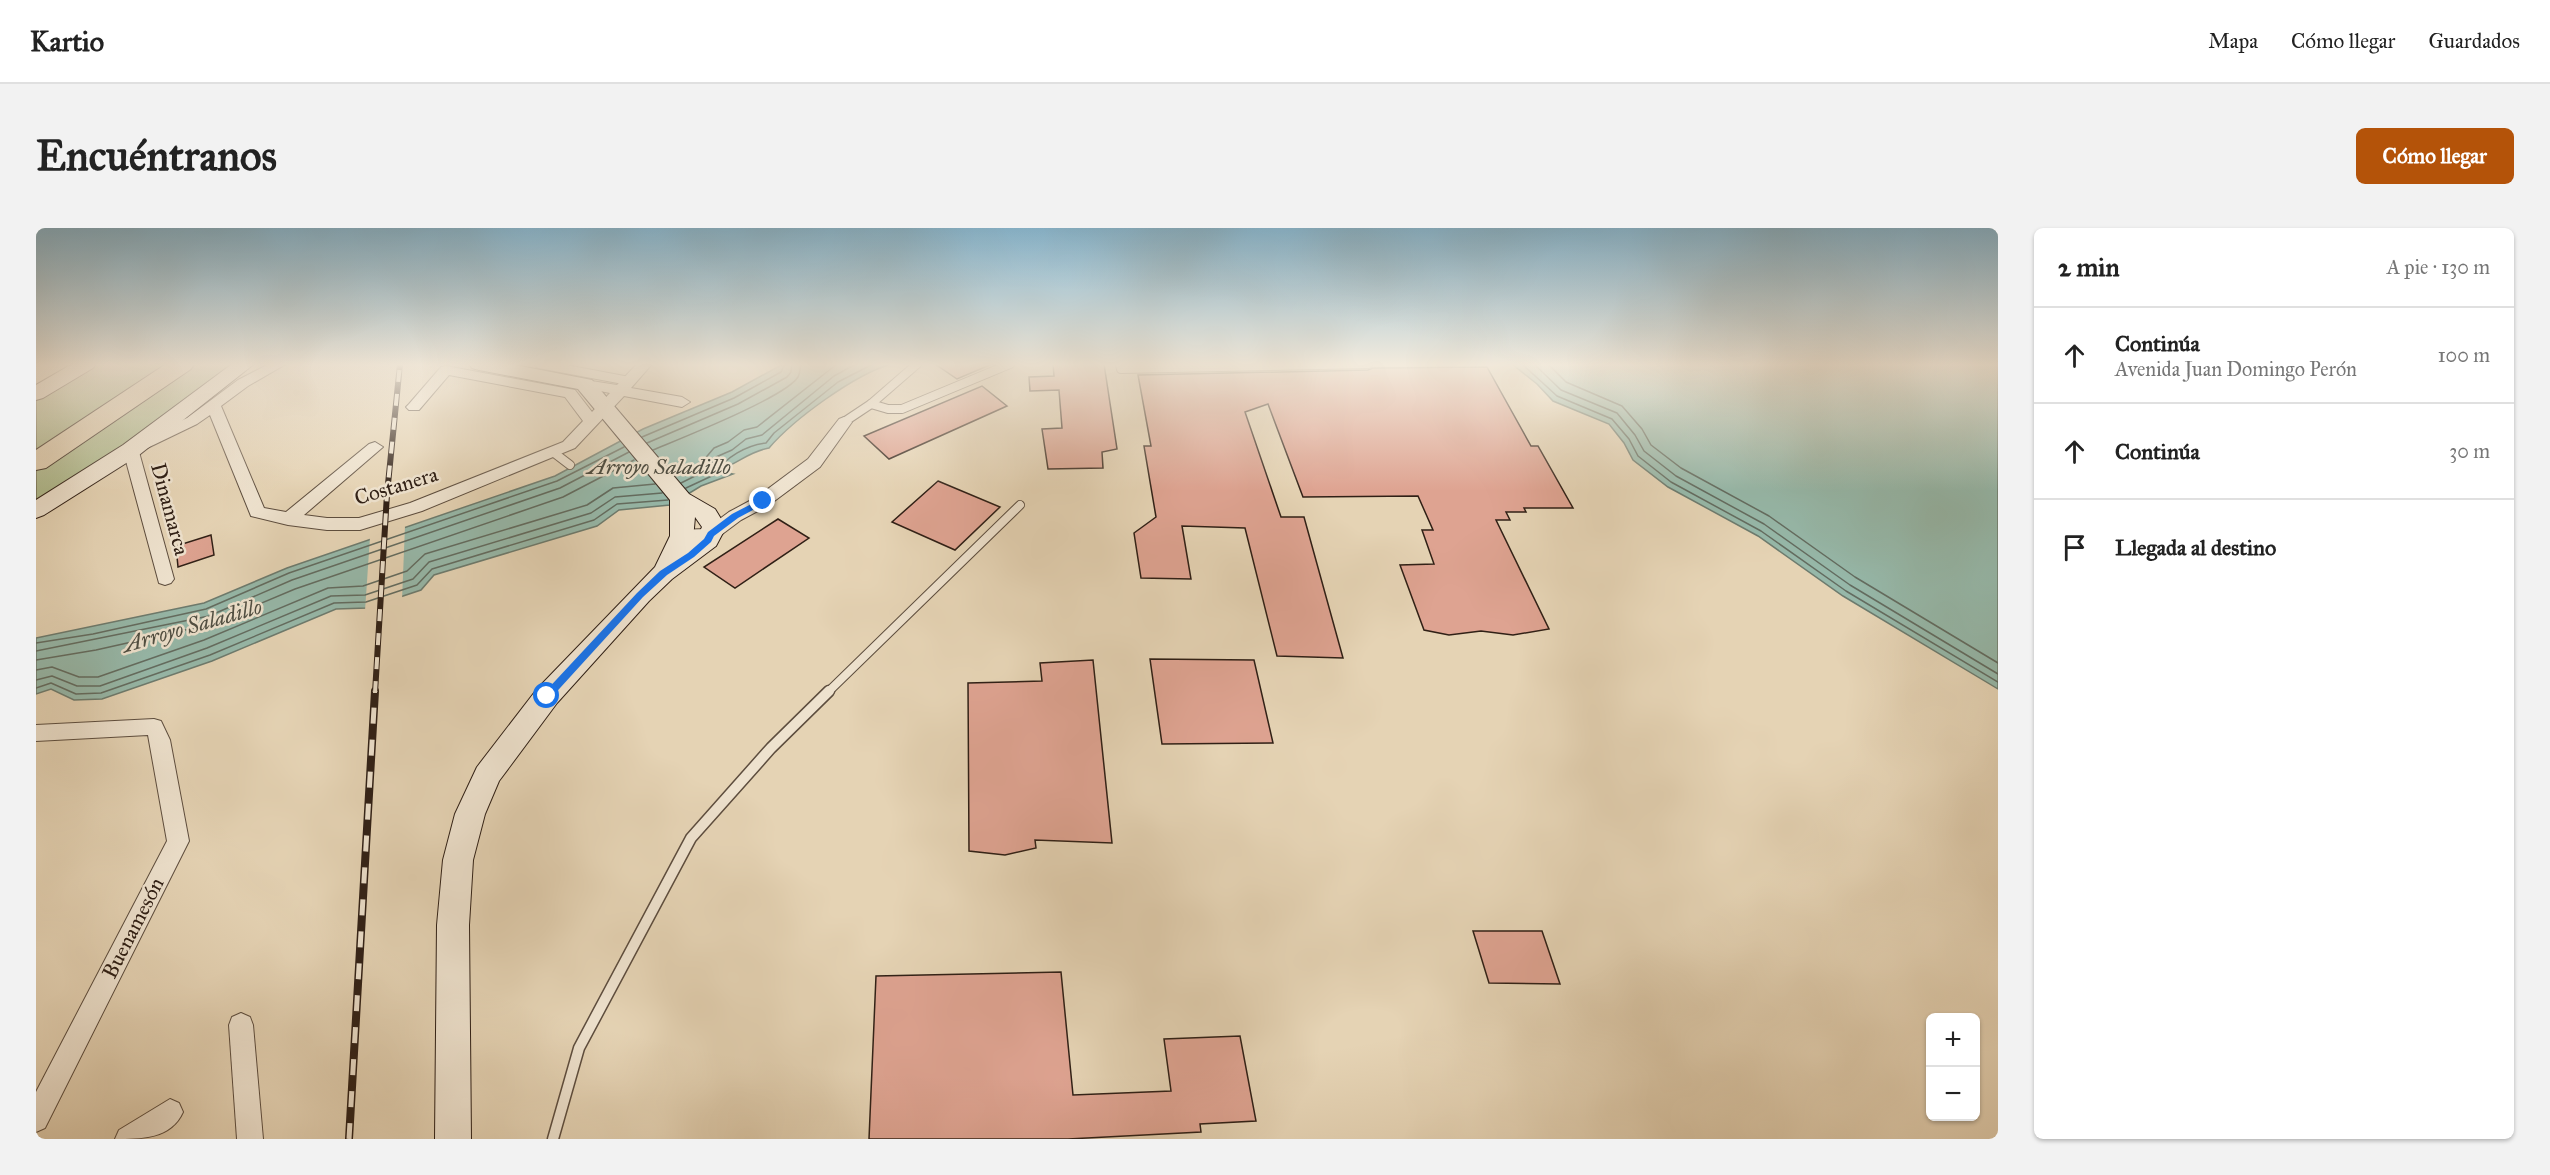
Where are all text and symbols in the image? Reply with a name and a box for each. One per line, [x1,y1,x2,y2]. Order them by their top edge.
text: Kartio [30,24,104,59]
text: Mapa [2208,28,2258,54]
text: Cómo llegar [2291,28,2395,54]
text: Guardados [2428,28,2520,54]
button: Cómo llegar [2356,128,2514,184]
text: Encuéntranos [36,130,277,182]
text: 2 min [2058,251,2119,283]
text: A pie · 130 m [2387,255,2490,279]
text: Continúa [2115,330,2200,357]
icon: ahead [2058,339,2091,372]
text: 100 m [2438,343,2490,367]
text: Avenida Juan Domingo Perón [2115,357,2357,381]
icon: ahead [2058,435,2091,468]
text: Continúa [2115,438,2200,465]
text: 30 m [2449,439,2490,463]
water label: Arroyo Saladillo [585,453,731,480]
street label: Dinamarca [145,460,195,558]
street label: Costanera [351,461,441,511]
route end [749,487,775,513]
icon: arrive [2058,531,2091,564]
text: Llegada al destino [2115,534,2276,561]
water label: Arroyo Saladillo [118,593,265,659]
route start [533,682,559,708]
street label: Buenamesón [96,873,170,983]
map controls [1926,1013,1980,1121]
button: + [1926,1013,1980,1067]
button: − [1926,1067,1980,1121]

